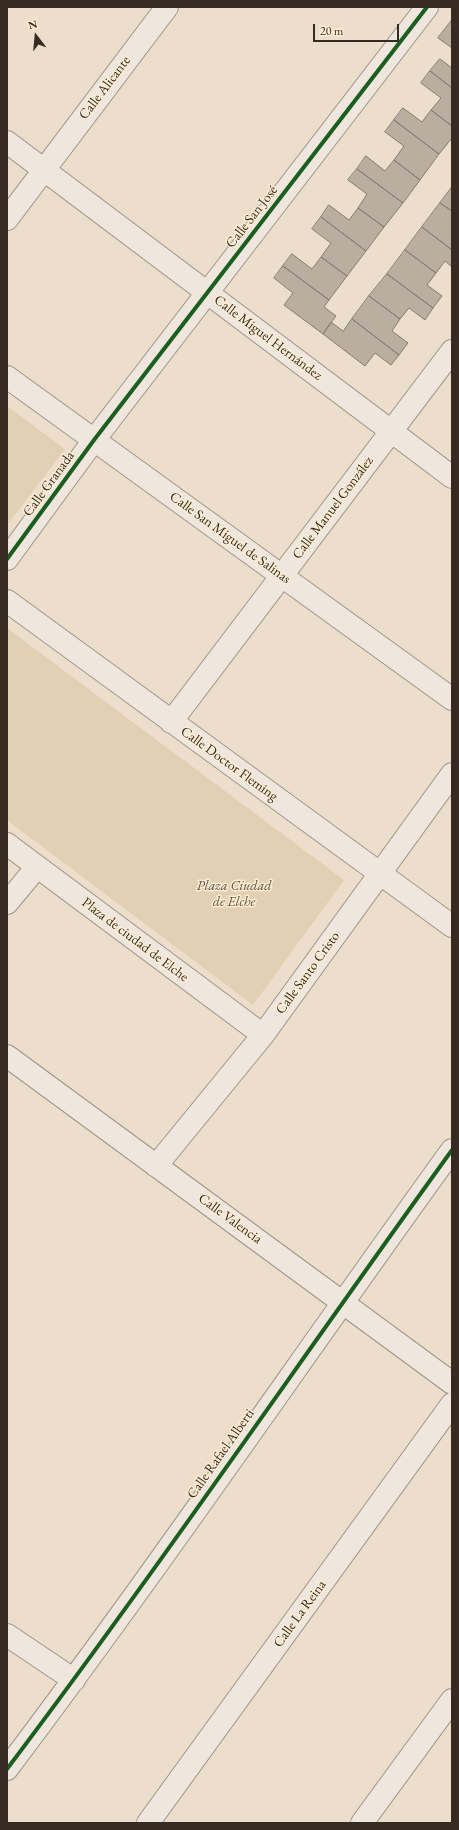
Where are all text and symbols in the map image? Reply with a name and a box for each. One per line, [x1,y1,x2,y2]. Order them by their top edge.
north arrow [16,16,56,56]
scale bar [315,16,401,42]
text: N [26,17,39,32]
text: 20 m [320,23,343,39]
street label: Calle Alicante [76,53,134,123]
street label: Calle San José [222,182,282,252]
street label: Calle Miguel Hernández [211,292,325,384]
street label: Calle Granada [20,448,78,520]
street label: Calle Manuel González [289,453,377,563]
street label: Calle San Miguel de Salinas [166,488,294,588]
street label: Calle Doctor Fleming [177,723,281,805]
park label: Plaza Ciudad de Elche [196,878,272,910]
street label: Plaza de ciudad de Elche [78,894,192,986]
street label: Calle Santo Cristo [272,928,344,1018]
street label: Calle Valencia [195,1190,265,1248]
street label: Calle Rafael Alberti [184,1406,258,1502]
street label: Calle La Reina [270,1577,330,1651]

